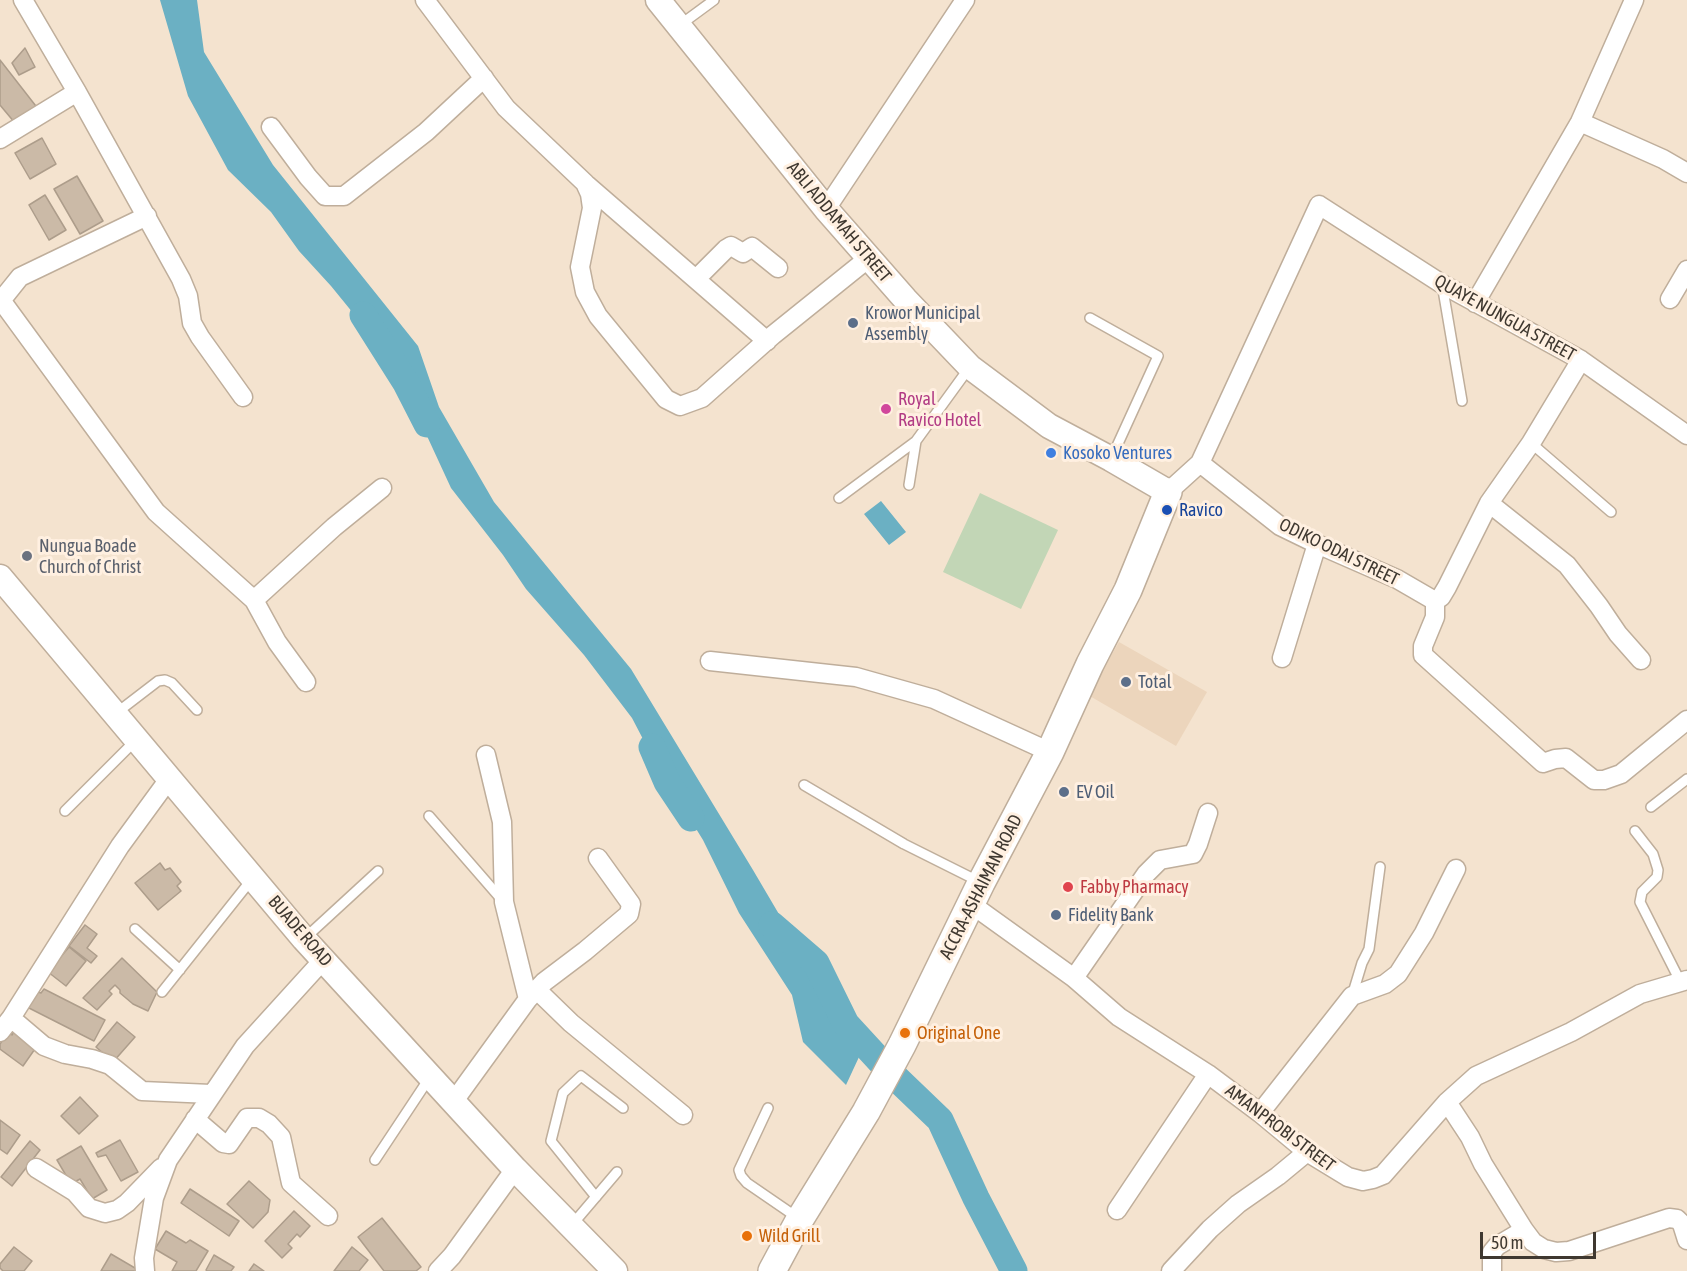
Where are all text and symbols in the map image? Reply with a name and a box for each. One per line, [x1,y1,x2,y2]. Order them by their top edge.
street label: ABLI ADDAMAH STREET [782,157,896,287]
street label: QUAYE NUNGUA STREET [1431,270,1579,366]
place label: Krowor Municipal Assembly [865,302,980,344]
marker: Krowor Municipal Assembly [846,316,860,330]
place label: Royal Ravico Hotel [898,388,981,430]
marker: Royal Ravico Hotel [879,402,893,416]
place label: Kosoko Ventures [1063,442,1172,464]
marker: Kosoko Ventures [1044,446,1058,460]
place label: Ravico [1179,499,1223,521]
marker: Ravico [1160,503,1174,517]
street label: ODIKO ODAI STREET [1276,514,1402,590]
place label: Nungua Boade Church of Christ [39,535,141,578]
marker: Nungua Boade Church of Christ [20,549,34,563]
place label: Total [1138,671,1172,693]
marker: Total [1119,675,1133,689]
place label: EV Oil [1076,781,1114,803]
marker: EV Oil [1057,785,1071,799]
street label: ACCRA-ASHAIMAN ROAD [935,811,1027,963]
place label: Fabby Pharmacy [1080,876,1189,898]
marker: Fabby Pharmacy [1061,880,1075,894]
street label: BUADE ROAD [264,891,336,971]
place label: Fidelity Bank [1068,904,1154,926]
marker: Fidelity Bank [1049,908,1063,922]
place label: Original One [917,1022,1001,1044]
marker: Original One [898,1026,912,1040]
street label: AMANPROBI STREET [1221,1080,1339,1176]
scale bar [1483,1220,1598,1258]
place label: Wild Grill [759,1225,820,1247]
marker: Wild Grill [740,1229,754,1243]
text: 50 m [1491,1232,1523,1253]

